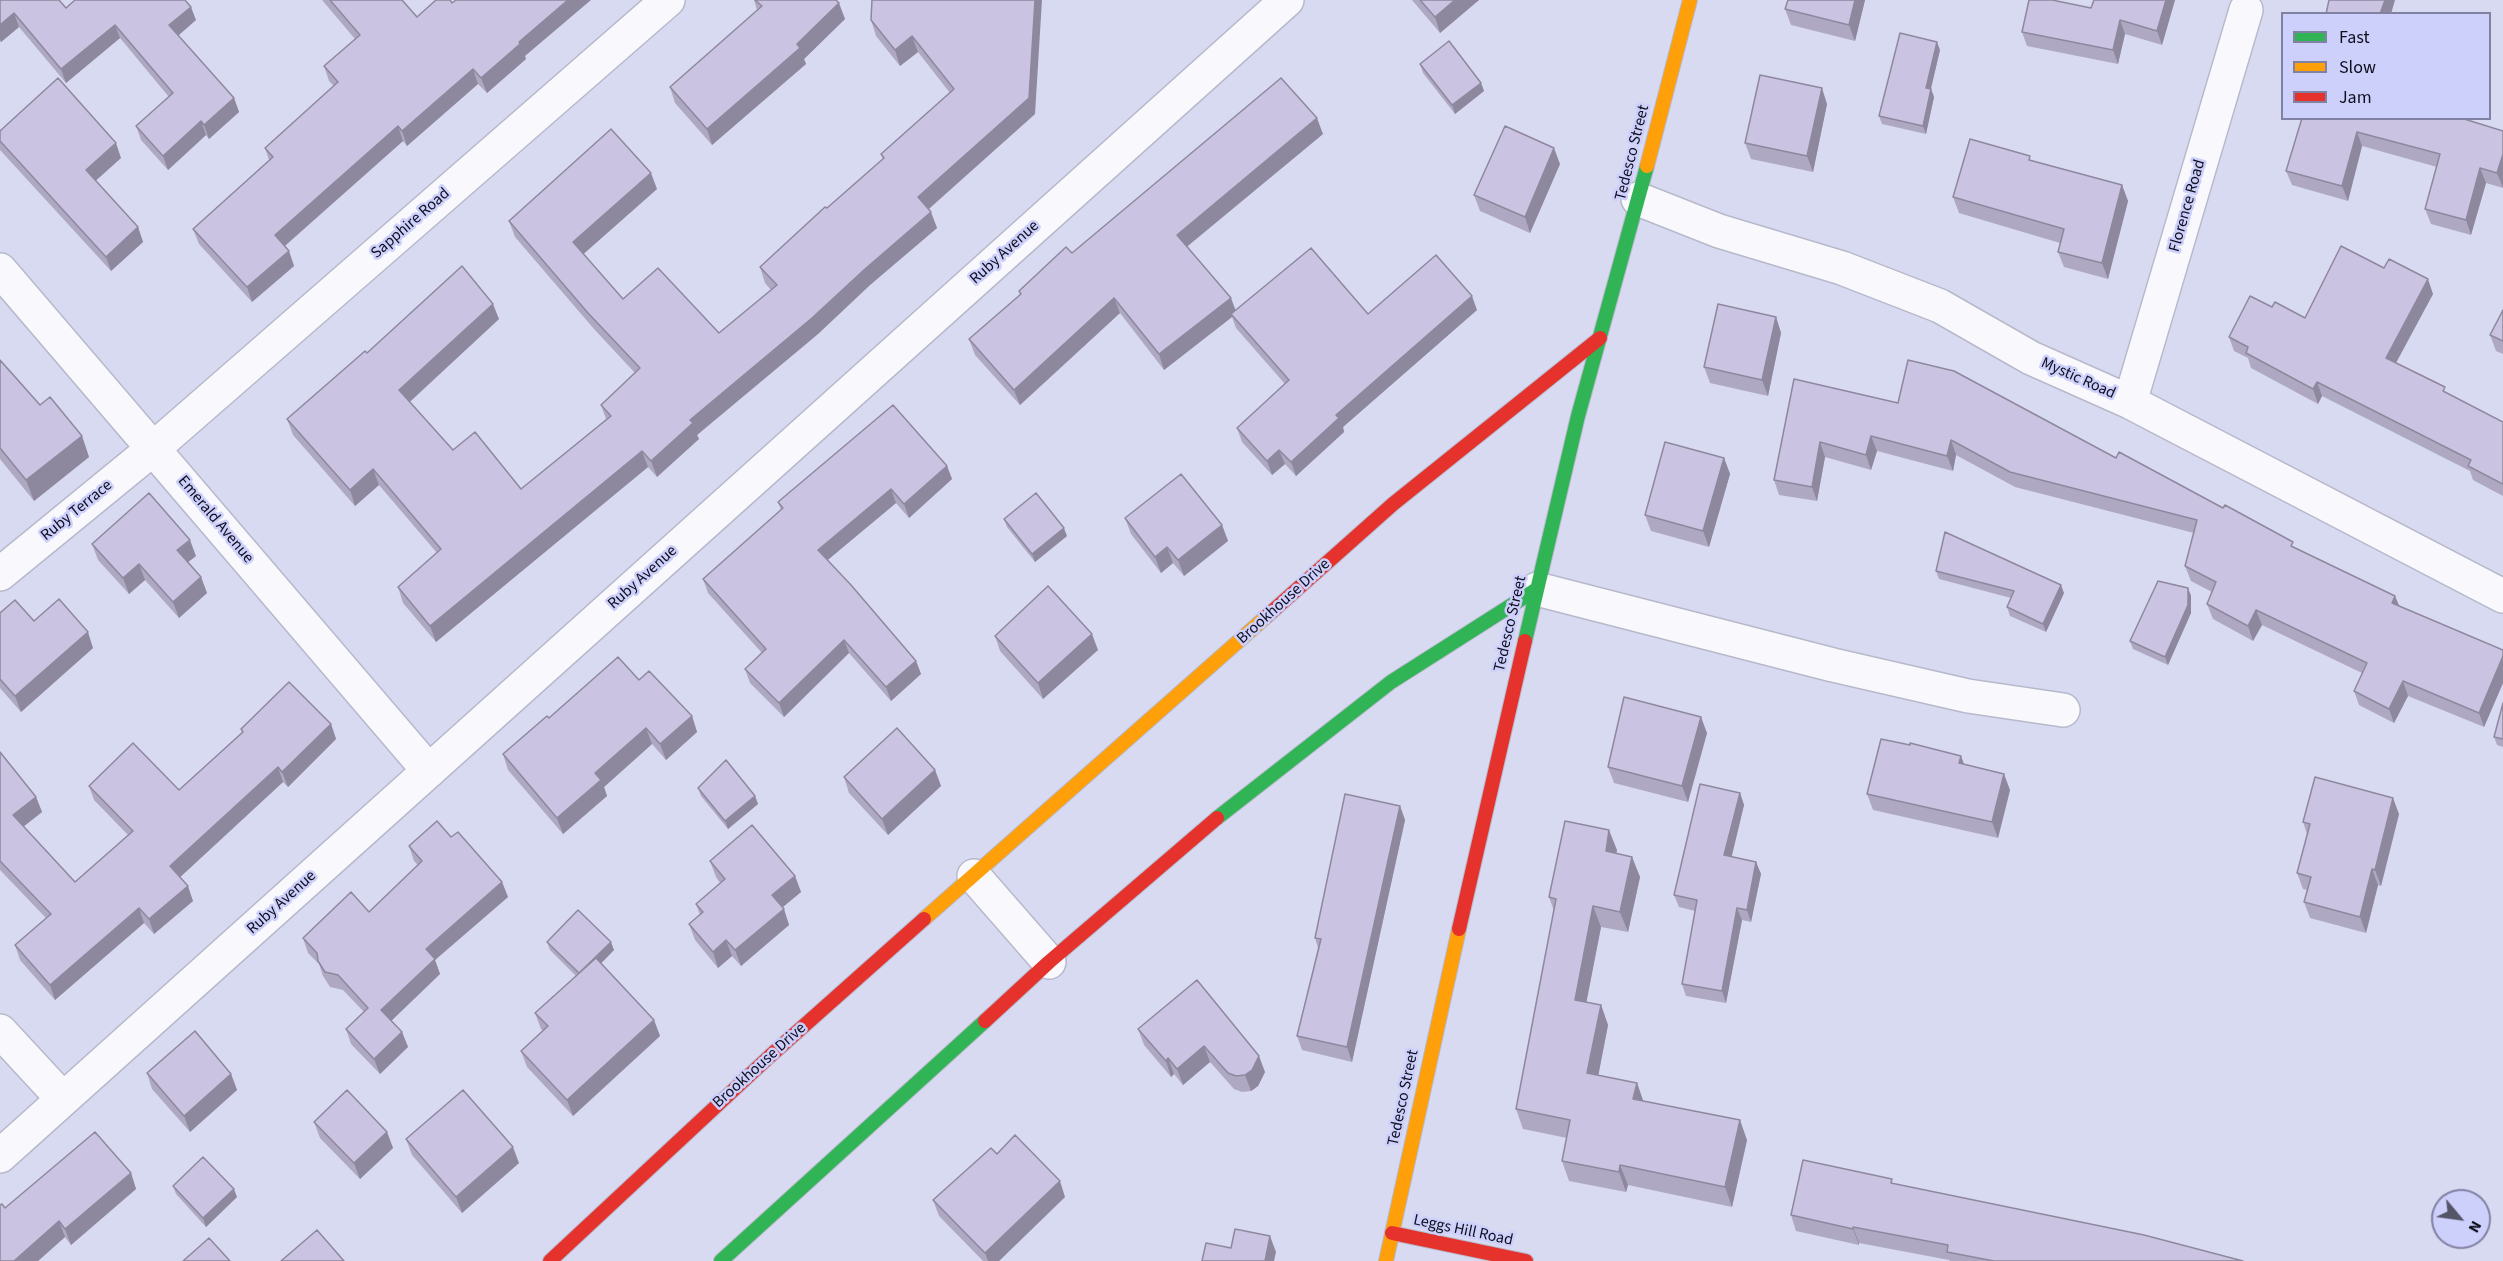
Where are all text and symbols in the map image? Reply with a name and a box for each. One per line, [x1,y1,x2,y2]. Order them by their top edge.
legend [2281,12,2491,120]
text: Fast [2339,25,2370,50]
text: Slow [2339,55,2376,80]
text: Jam [2339,85,2372,110]
street label: Tedesco Street [1612,103,1654,203]
street label: Florence Road [2166,158,2210,254]
street label: Sapphire Road [368,185,454,263]
street label: Ruby Avenue [966,217,1044,289]
street label: Mystic Road [2038,354,2118,404]
street label: Emerald Avenue [173,472,257,568]
street label: Ruby Terrace [37,476,117,546]
street label: Ruby Avenue [604,542,682,614]
street label: Brookhouse Drive [1233,555,1335,649]
street label: Tedesco Street [1491,574,1531,674]
street label: Ruby Avenue [243,867,321,939]
street label: Brookhouse Drive [709,1019,811,1113]
street label: Tedesco Street [1384,1048,1424,1148]
north arrow [2431,1189,2491,1249]
street label: Leggs Hill Road [1411,1211,1515,1251]
text: N [2463,1217,2487,1237]

